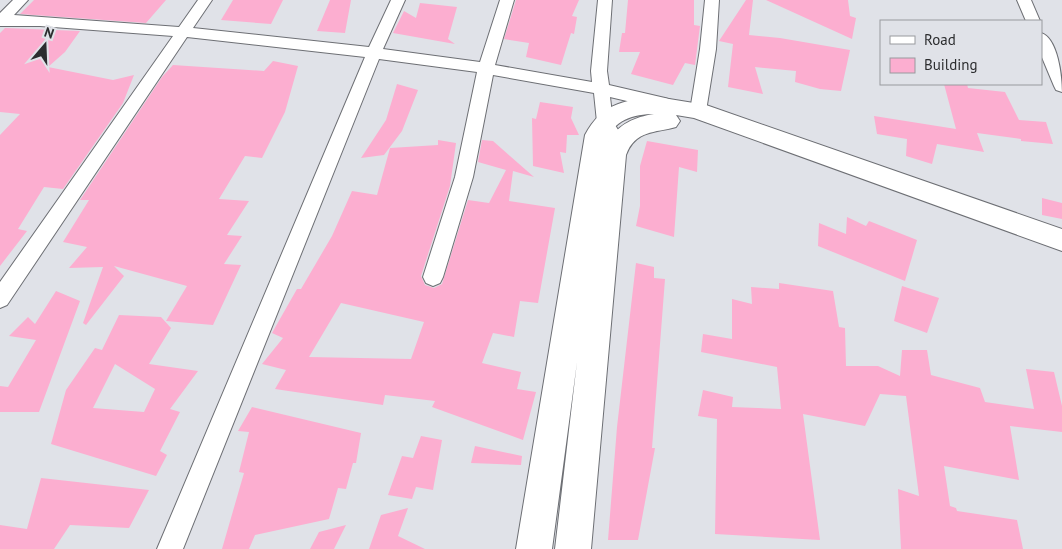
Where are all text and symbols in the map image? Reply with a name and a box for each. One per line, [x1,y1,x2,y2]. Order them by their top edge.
north arrow [20,20,70,70]
legend [880,20,1042,85]
text: N [42,23,57,43]
text: Road [924,30,956,49]
text: Building [924,55,978,74]

